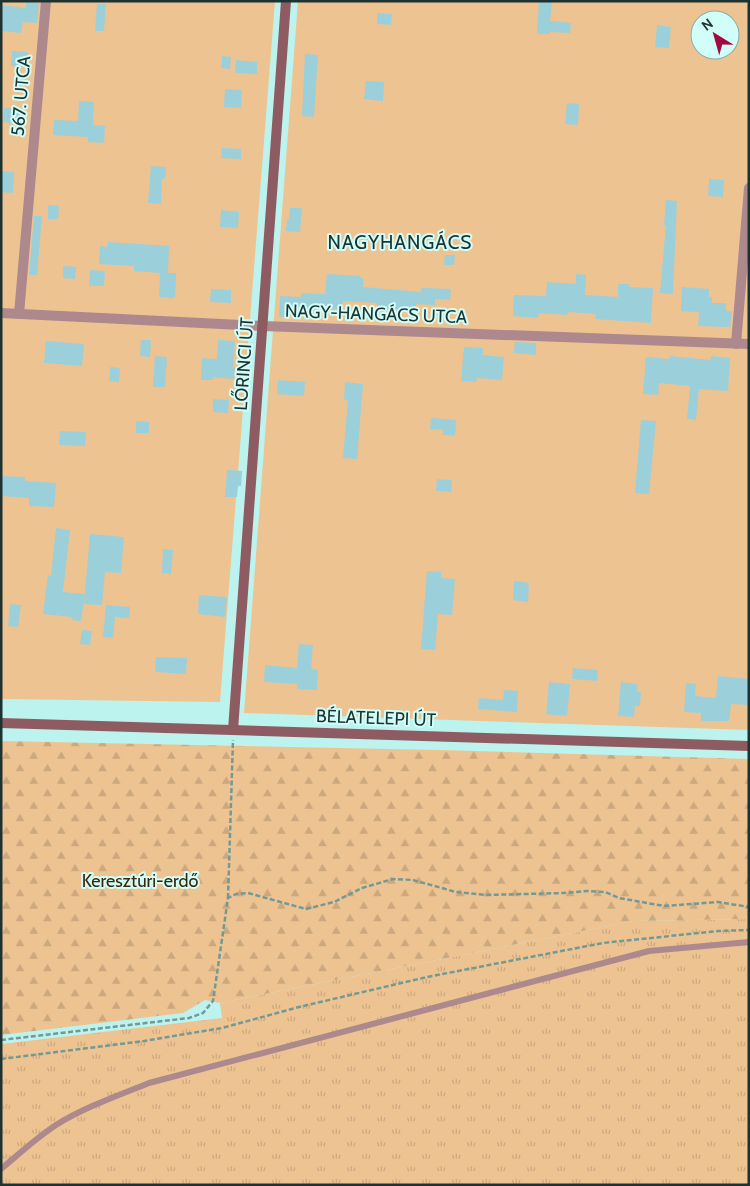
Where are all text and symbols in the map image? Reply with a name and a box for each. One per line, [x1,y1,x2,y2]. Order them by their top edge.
north arrow [690,10,740,60]
text: N [698,14,717,35]
street label: 567. UTCA [7,55,35,137]
district label: NAGYHANGÁCS [328,230,472,254]
street label: NAGY-HANGÁCS UTCA [284,300,468,328]
street label: LŐRINCI ÚT [230,316,258,411]
street label: BÉLATELEPI ÚT [316,705,437,731]
park label: Keresztúri-erdő [82,870,198,892]

